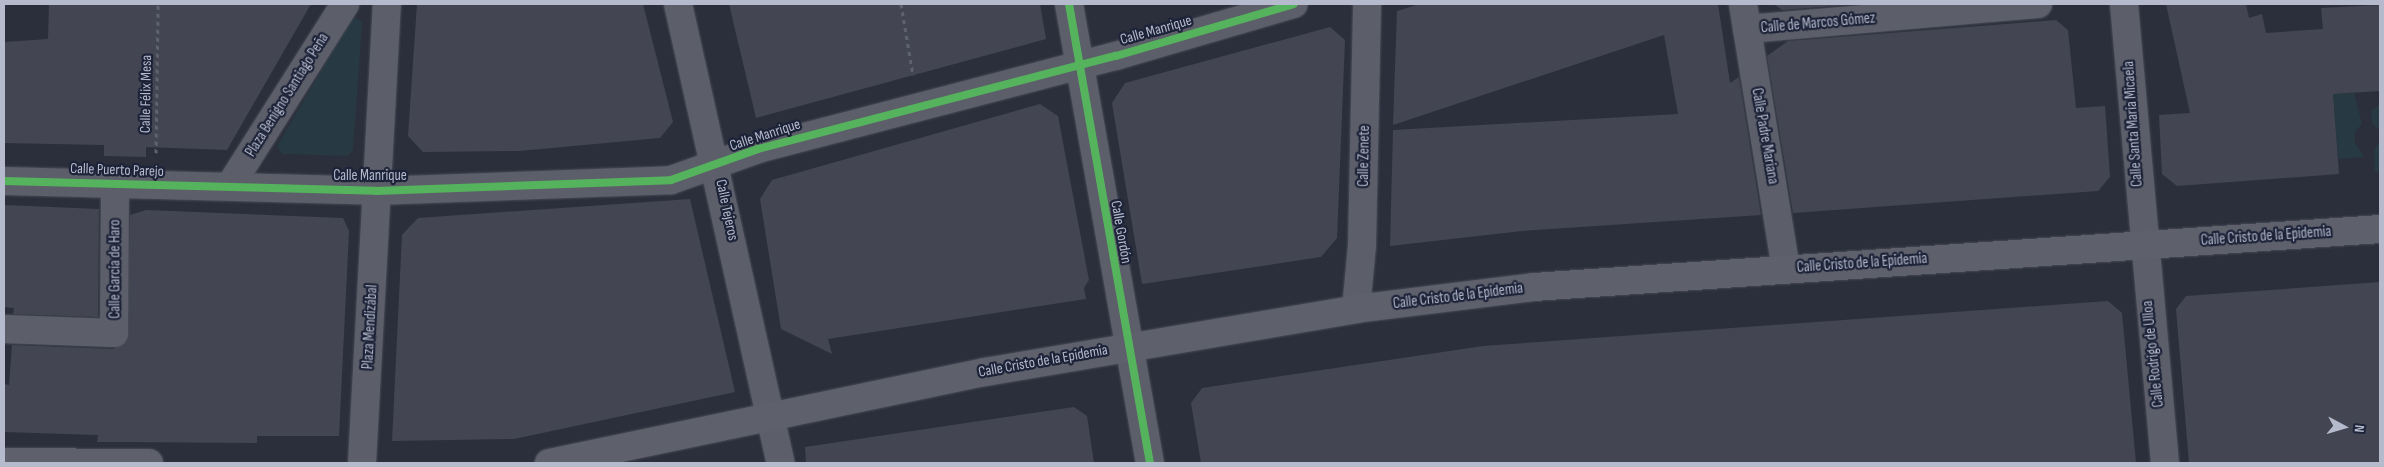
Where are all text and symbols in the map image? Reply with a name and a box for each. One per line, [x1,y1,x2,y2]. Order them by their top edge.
street label: Calle de Marcos Gómez [1760,9,1876,37]
street label: Calle Manrique [1118,11,1194,49]
street label: Plaza Benigno Santiago Peña [242,30,332,160]
street label: Calle Félix Mesa [136,55,156,133]
street label: Calle Santa María Micaela [2120,61,2146,187]
street label: Calle Padre Mariana [1748,87,1782,185]
street label: Calle Manrique [727,115,803,155]
street label: Calle Zenete [1354,125,1374,187]
street label: Calle Puerto Parejo [70,159,164,181]
street label: Calle Manrique [333,167,407,185]
street label: Calle Tejeros [712,178,742,242]
street label: Calle Gordón [1107,199,1135,265]
street label: Calle García de Haro [106,219,124,319]
street label: Calle Cristo de la Epidemia [2200,222,2332,250]
street label: Calle Cristo de la Epidemia [1796,249,1928,277]
street label: Calle Cristo de la Epidemia [1392,279,1524,313]
street label: Plaza Mendizábal [359,284,381,370]
street label: Calle Rodrigo de Ulloa [2138,300,2168,408]
street label: Calle Cristo de la Epidemia [977,341,1109,381]
north arrow [2319,402,2369,452]
text: N [2351,424,2368,433]

